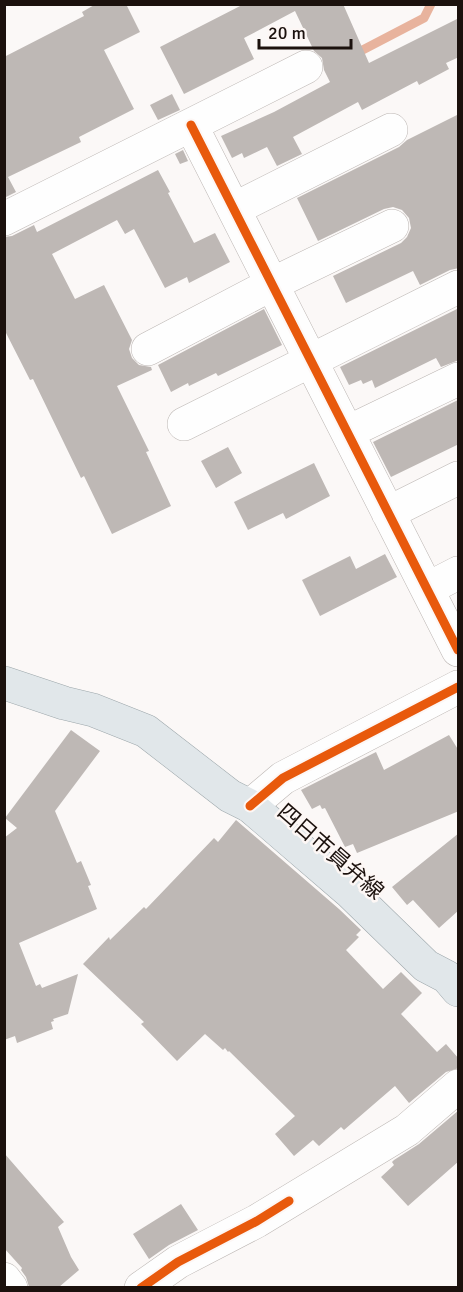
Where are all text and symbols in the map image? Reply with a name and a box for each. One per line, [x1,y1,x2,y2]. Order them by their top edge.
scale bar [259,12,350,50]
text: 20 m [268,22,306,44]
street label: 四日市員弁線 [272,798,389,905]

